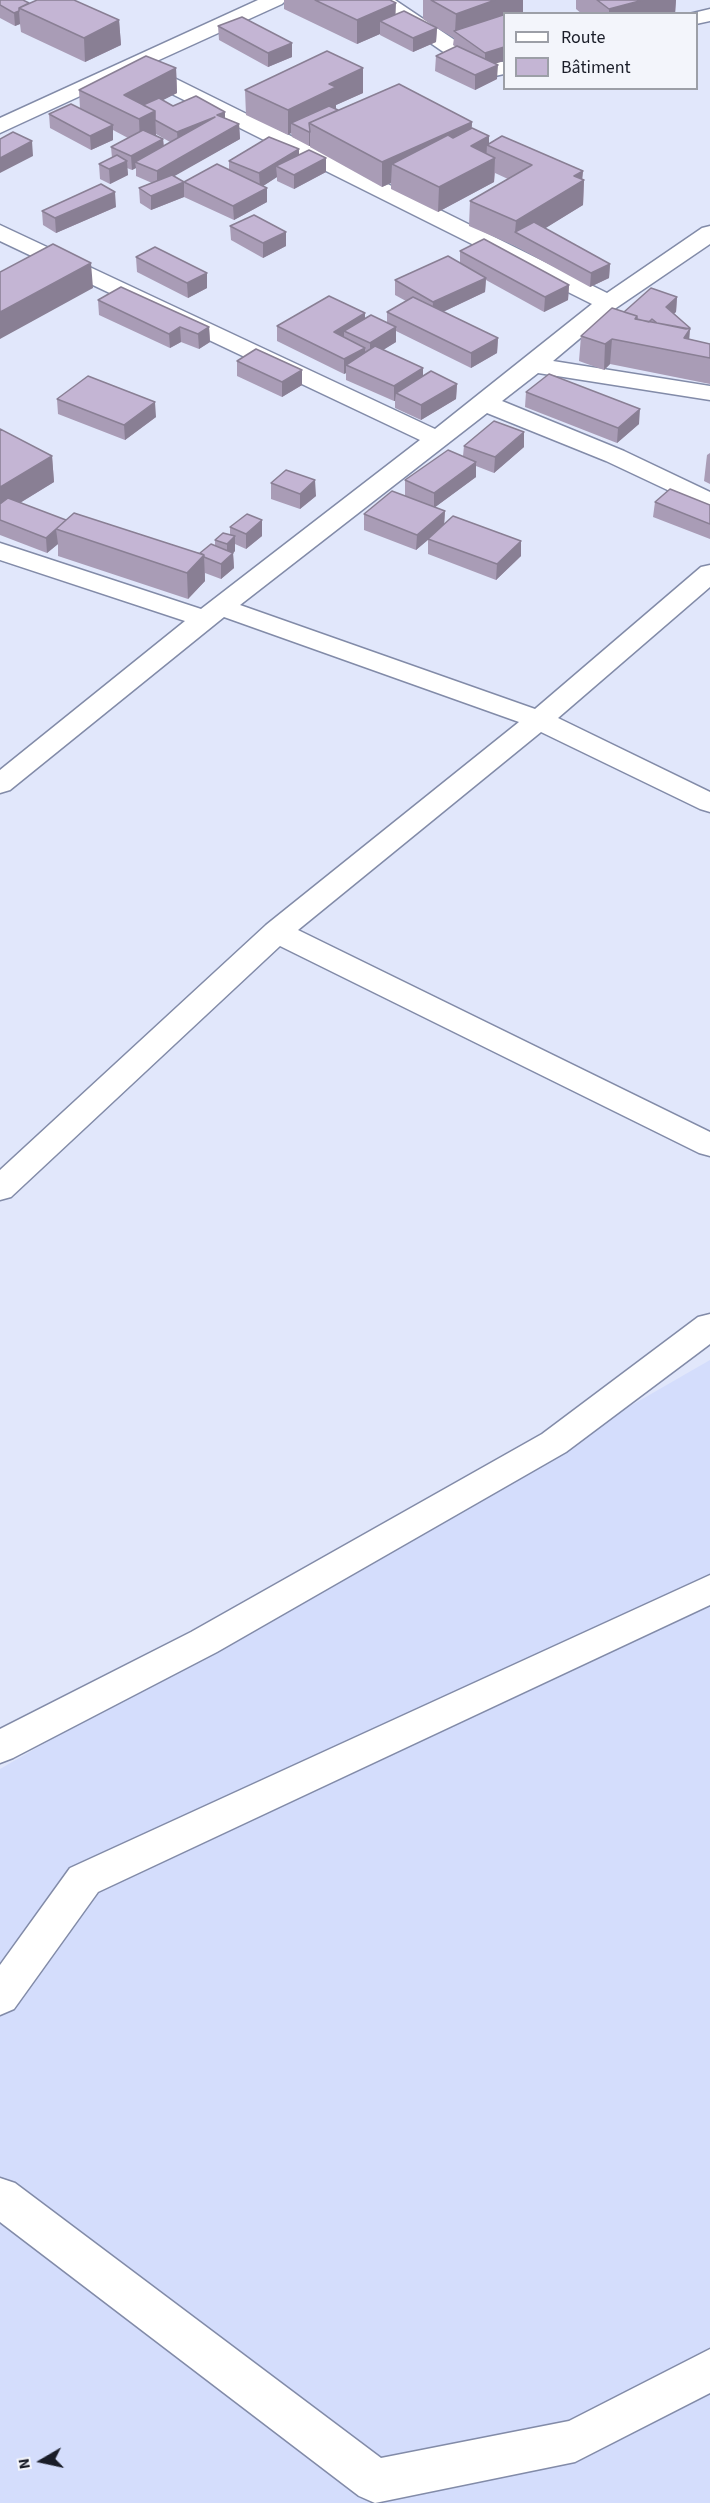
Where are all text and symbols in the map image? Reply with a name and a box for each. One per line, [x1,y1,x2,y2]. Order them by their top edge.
legend [503,12,698,90]
text: Route [561,25,605,50]
text: Bâtiment [561,55,631,80]
north arrow [12,2431,72,2491]
text: N [13,2457,36,2471]

